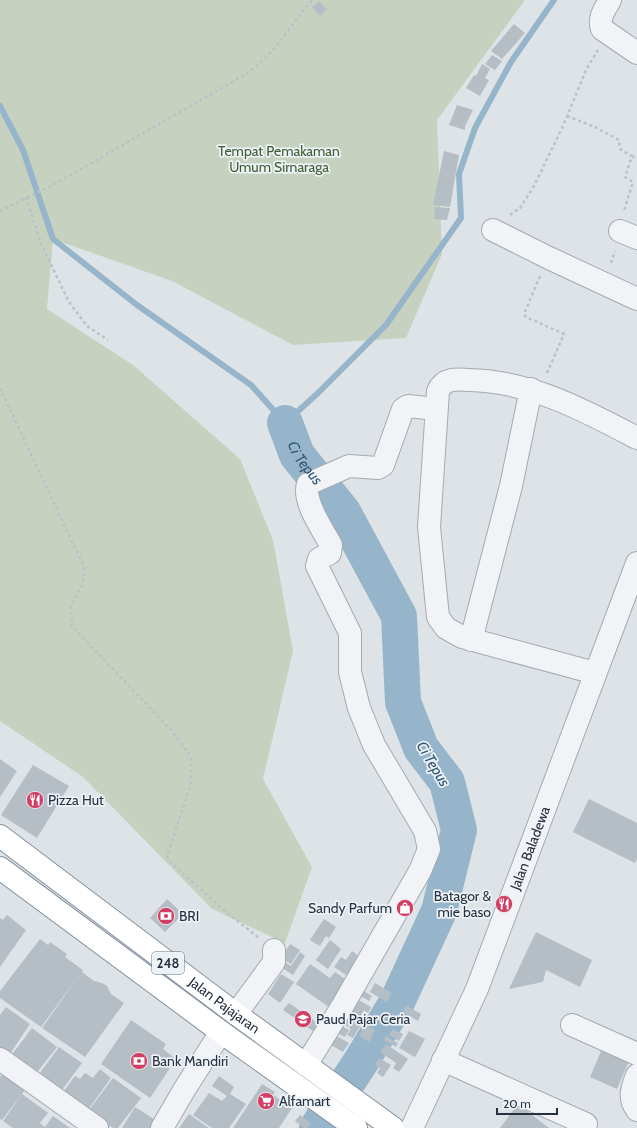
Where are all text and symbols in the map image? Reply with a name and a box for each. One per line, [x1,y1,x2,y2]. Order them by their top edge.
park label: Tempat Pemakaman Umum Sirnaraga [218,142,340,176]
water label: Ci Tepus [284,439,327,489]
water label: Ci Tepus [412,738,454,790]
restaurant icon: Pizza Hut [25,790,45,810]
place label: Pizza Hut [48,791,104,809]
street label: Jalan Baladewa [506,803,554,893]
place label: Batagor & mie baso [434,887,491,921]
restaurant icon: Batagor & mie baso [494,894,514,914]
shop icon: Sandy Parfum [395,898,415,918]
place label: Sandy Parfum [308,899,392,917]
bank icon: BRI [156,906,176,926]
place label: BRI [179,907,199,925]
road number: 248 [152,952,184,974]
street label: Jalan Pajajaran [185,972,264,1037]
school or university icon: Paud Pajar Ceria [293,1009,313,1029]
place label: Paud Pajar Ceria [316,1010,411,1028]
bank icon: Bank Mandiri [129,1051,149,1071]
place label: Bank Mandiri [152,1052,228,1070]
scale bar [497,1090,557,1116]
supermarket icon: Alfamart [256,1091,276,1111]
place label: Alfamart [279,1092,331,1110]
text: 20 m [503,1096,531,1111]

